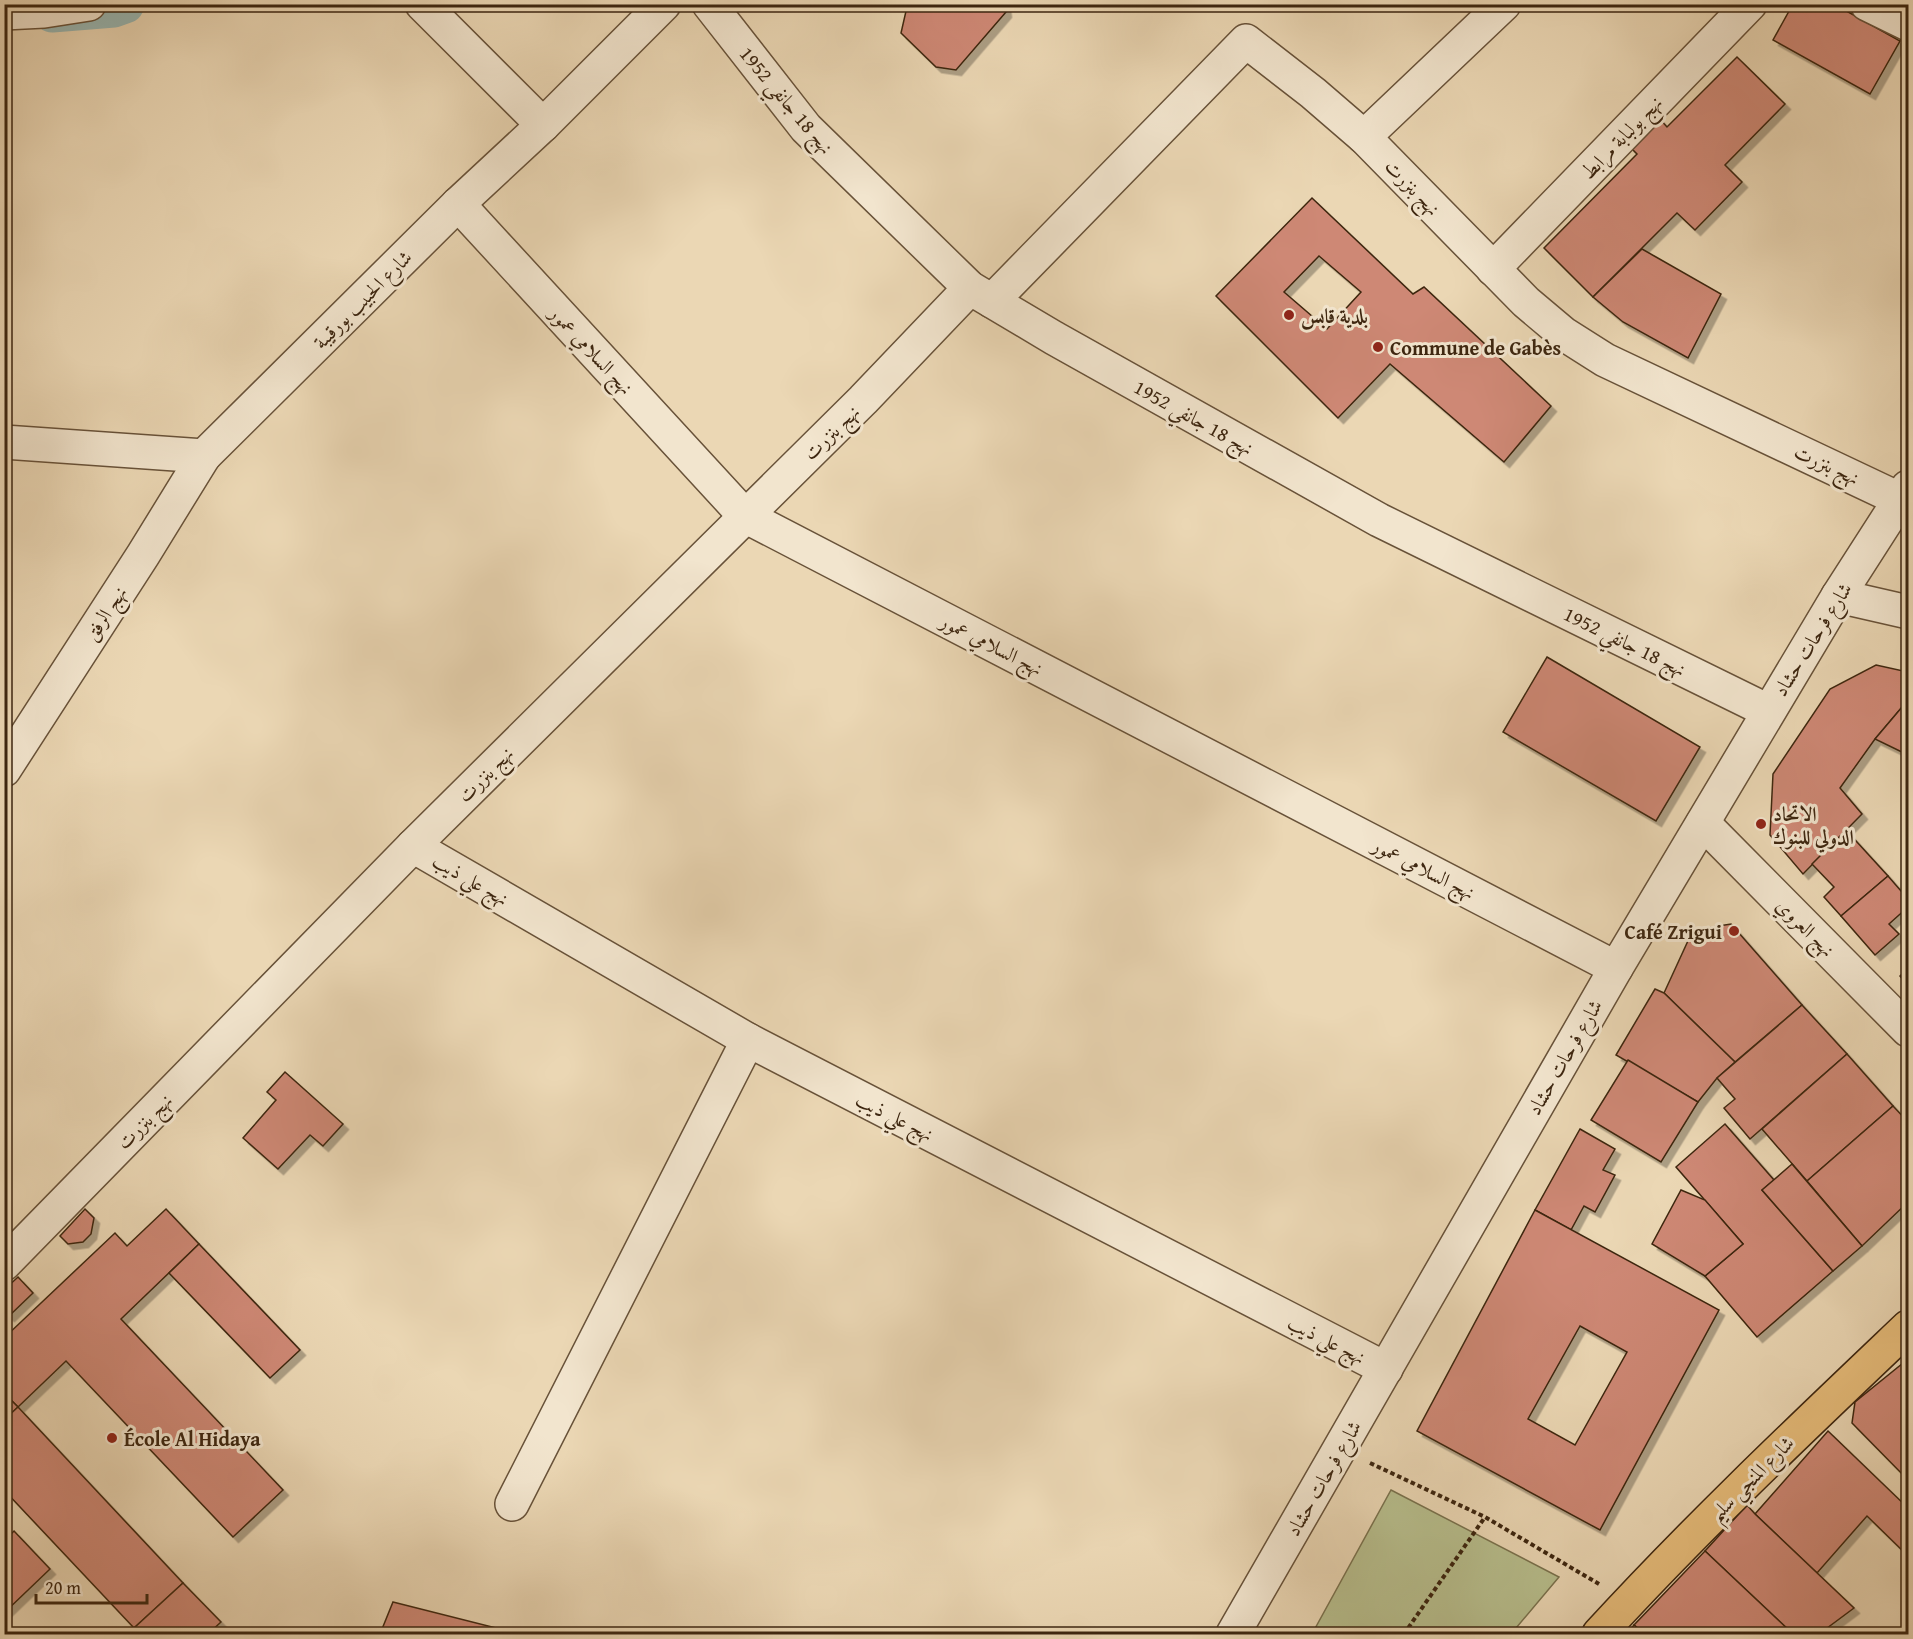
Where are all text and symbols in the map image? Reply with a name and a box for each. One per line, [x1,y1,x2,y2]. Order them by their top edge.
street label: نهج 18 جانفي 1952 [729,40,841,164]
street label: نهج بولبابة مرابط [1573,89,1671,188]
street label: نهج بنزرت [1376,152,1447,225]
street label: شارع الحبيب بورقيبة [306,243,421,358]
street label: نهج السلامي عمور [539,298,641,403]
place label: بلدية قابس [1301,301,1368,330]
marker: بلدية قابس [1282,308,1296,322]
place label: Commune de Gabès [1390,333,1561,362]
marker: Commune de Gabès [1371,340,1385,354]
street label: نهج 18 جانفي 1952 [1126,372,1259,467]
street label: نهج بنزرت [796,398,869,469]
street label: نهج بنزرت [1788,436,1864,495]
street label: شارع فرحات حشاد [1765,576,1862,704]
street label: نهج الرفق [76,580,137,648]
street label: نهج 18 جانفي 1952 [1556,599,1691,689]
street label: نهج السلامي عمور [932,605,1048,686]
street label: نهج بنزرت [450,739,523,812]
place label: الاتحاد الدولي للبنوك [1773,799,1854,853]
marker: الاتحاد الدولي للبنوك [1754,817,1768,831]
street label: نهج السلامي عمور [1364,829,1480,910]
street label: نهج علي ذيب [425,846,514,918]
street label: نهج العروي [1767,891,1842,966]
place label: Café Zrigui [1625,917,1722,946]
marker: Café Zrigui [1727,924,1741,938]
street label: شارع فرحات حشاد [1519,994,1612,1122]
street label: نهج علي ذيب [848,1084,939,1153]
street label: نهج بنزرت [109,1086,182,1159]
street label: نهج علي ذيب [1280,1307,1371,1376]
street label: شارع فرحات حشاد [1278,1415,1371,1543]
place label: École Al Hidaya [124,1424,261,1453]
street label: شارع المنجي سليم [1702,1429,1804,1531]
marker: École Al Hidaya [105,1431,119,1445]
scale bar [36,1567,147,1605]
text: 20 m [45,1574,81,1601]

